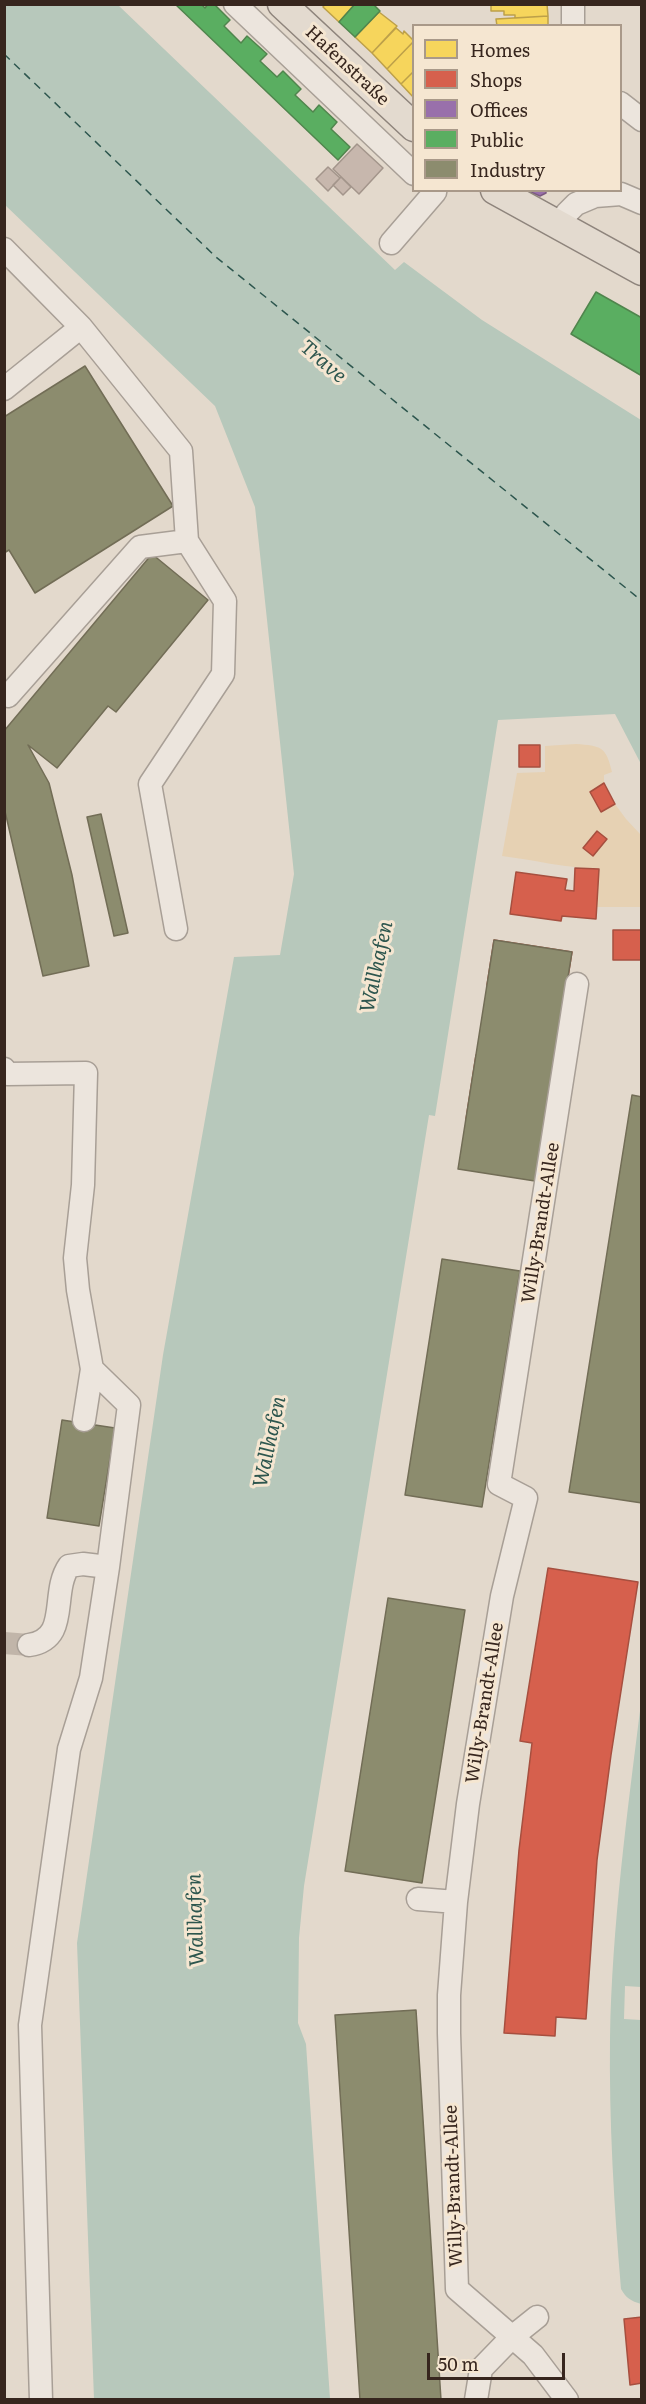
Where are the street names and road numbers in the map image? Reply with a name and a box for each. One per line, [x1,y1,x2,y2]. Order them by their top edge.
street label: Hafenstraße [300,22,394,110]
street label: Willy-Brandt-Allee [518,1141,564,1305]
street label: Willy-Brandt-Allee [462,1621,508,1785]
street label: Willy-Brandt-Allee [440,2104,468,2268]

